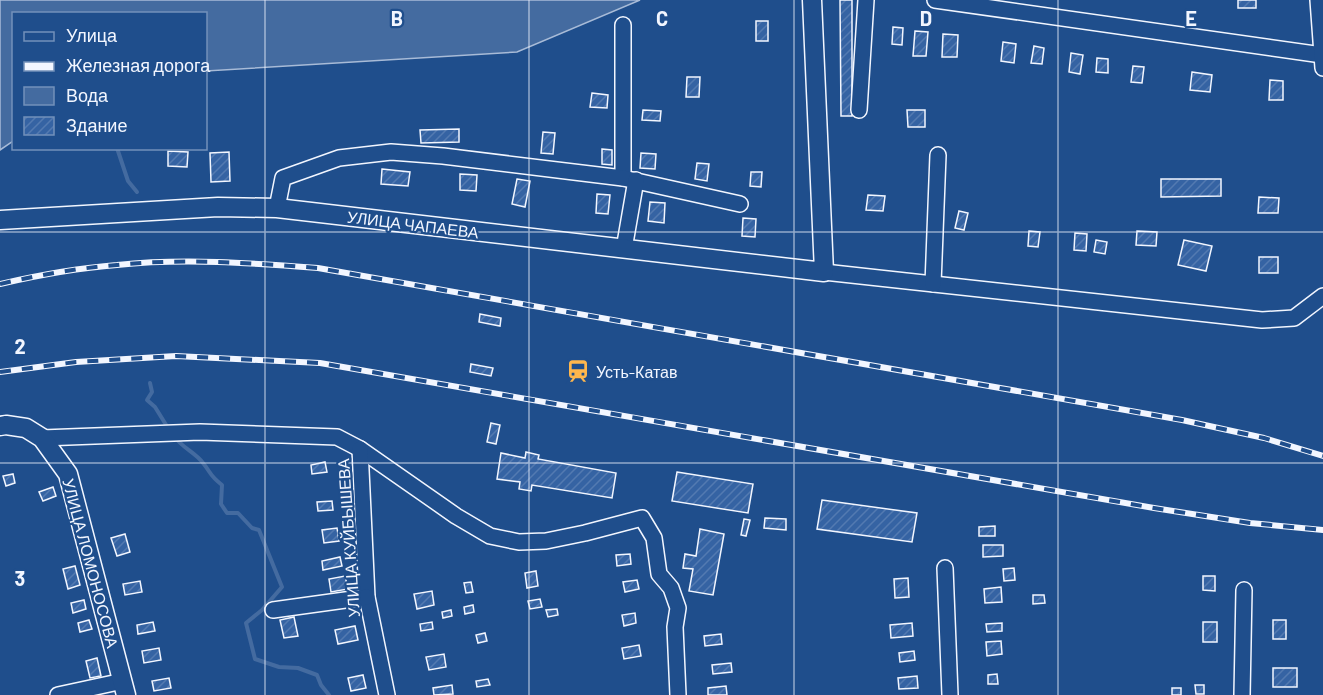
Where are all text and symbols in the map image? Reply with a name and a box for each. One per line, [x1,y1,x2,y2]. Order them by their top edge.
text: B [391,6,403,30]
text: C [656,6,668,30]
text: D [920,6,932,30]
text: E [1185,6,1197,30]
legend [12,12,207,150]
text: Улица [66,24,118,46]
text: Железная дорога [66,54,211,76]
text: Вода [66,84,109,106]
text: Здание [66,114,127,136]
street label: УЛИЦА ЧАПАЕВА [346,207,480,242]
text: 2 [14,334,26,358]
station icon: Усть-Катав [565,358,591,384]
place label: Усть-Катав [596,362,677,381]
street label: УЛИЦА КУЙБЫШЕВА [333,458,363,618]
street label: УЛИЦА ЛОМОНОСОВА [59,476,123,650]
text: 3 [15,566,25,590]

